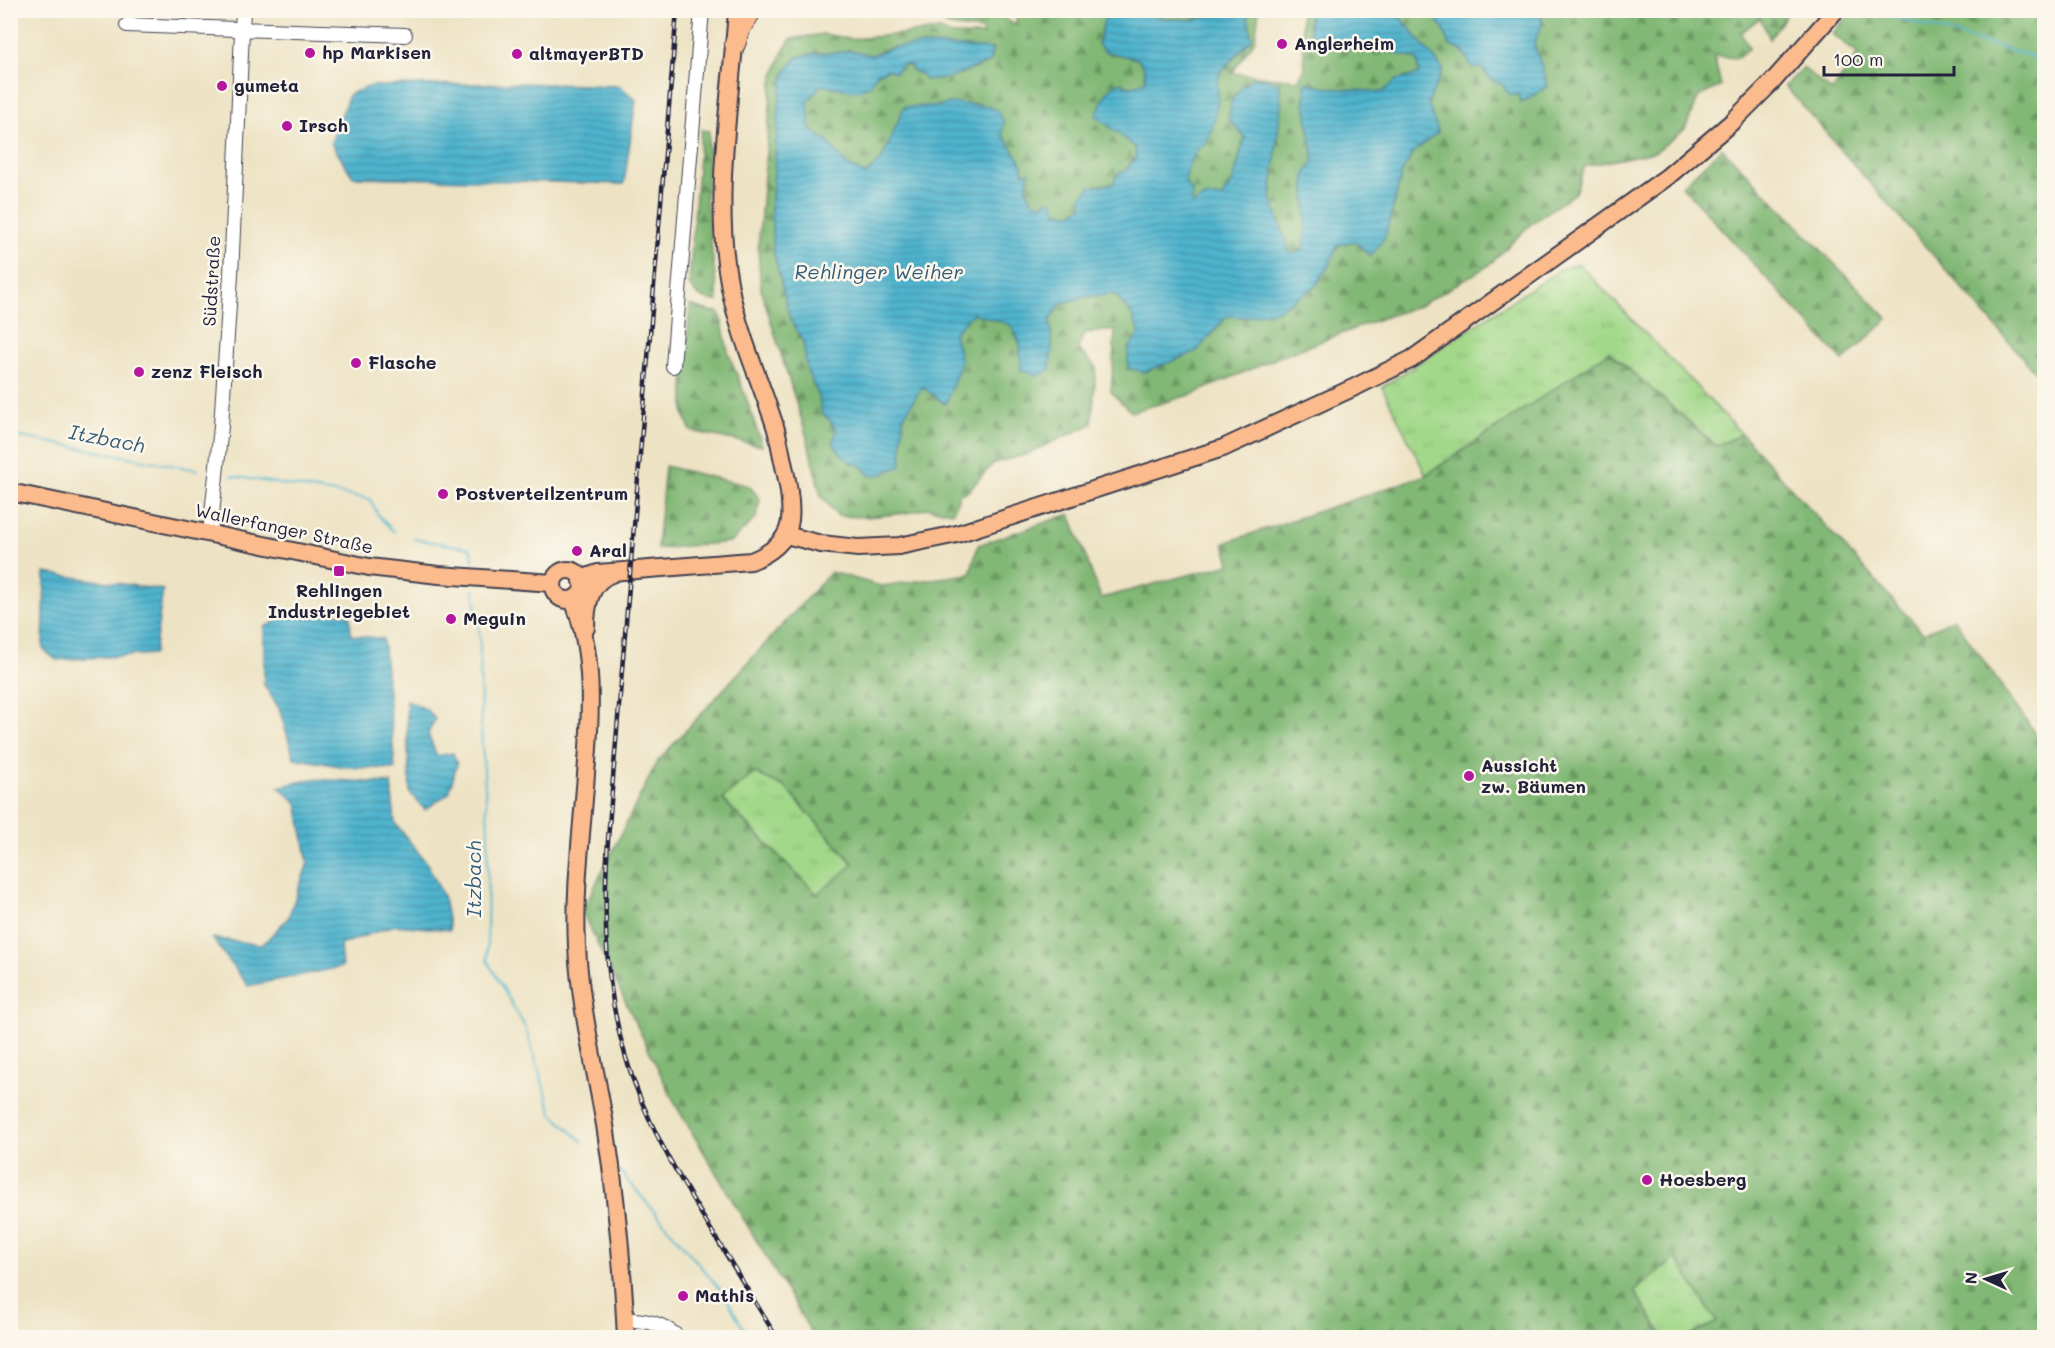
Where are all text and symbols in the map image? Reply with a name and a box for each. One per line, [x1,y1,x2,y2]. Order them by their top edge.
place label: Anglerheim [1294,31,1394,55]
marker: Anglerheim [1275,37,1289,51]
scale bar [1824,39,1954,77]
place label: hp Markisen [322,40,431,64]
place label: altmayerBTD [529,41,644,65]
marker: hp Markisen [303,46,317,60]
marker: altmayerBTD [510,47,524,61]
text: 100 m [1833,47,1883,71]
place label: gumeta [234,73,299,97]
marker: gumeta [215,79,229,93]
place label: Irsch [299,113,348,137]
marker: Irsch [280,119,294,133]
street label: Südstraße [197,235,225,327]
water label: Rehlinger Weiher [795,258,963,284]
place label: Flasche [368,350,437,374]
marker: Flasche [349,356,363,370]
place label: zenz Fleisch [151,359,262,383]
marker: zenz Fleisch [132,365,146,379]
water label: Itzbach [67,418,147,458]
place label: Postverteilzentrum [455,481,628,505]
marker: Postverteilzentrum [436,487,450,501]
street label: Wallerfanger Straße [193,497,376,559]
place label: Aral [589,538,627,562]
marker: Aral [570,544,584,558]
marker: Rehlingen Industriegebiet [332,564,346,578]
place label: Rehlingen Industriegebiet [268,578,410,623]
place label: Meguin [463,606,526,630]
marker: Meguin [444,612,458,626]
place label: Aussicht zw. Bäumen [1481,753,1586,798]
marker: Aussicht zw. Bäumen [1462,769,1476,783]
water label: Itzbach [460,841,486,917]
place label: Hoesberg [1659,1167,1747,1191]
marker: Hoesberg [1640,1173,1654,1187]
north arrow [1956,1249,2016,1309]
text: N [1960,1271,1981,1285]
place label: Mathis [695,1283,754,1307]
marker: Mathis [676,1289,690,1303]

